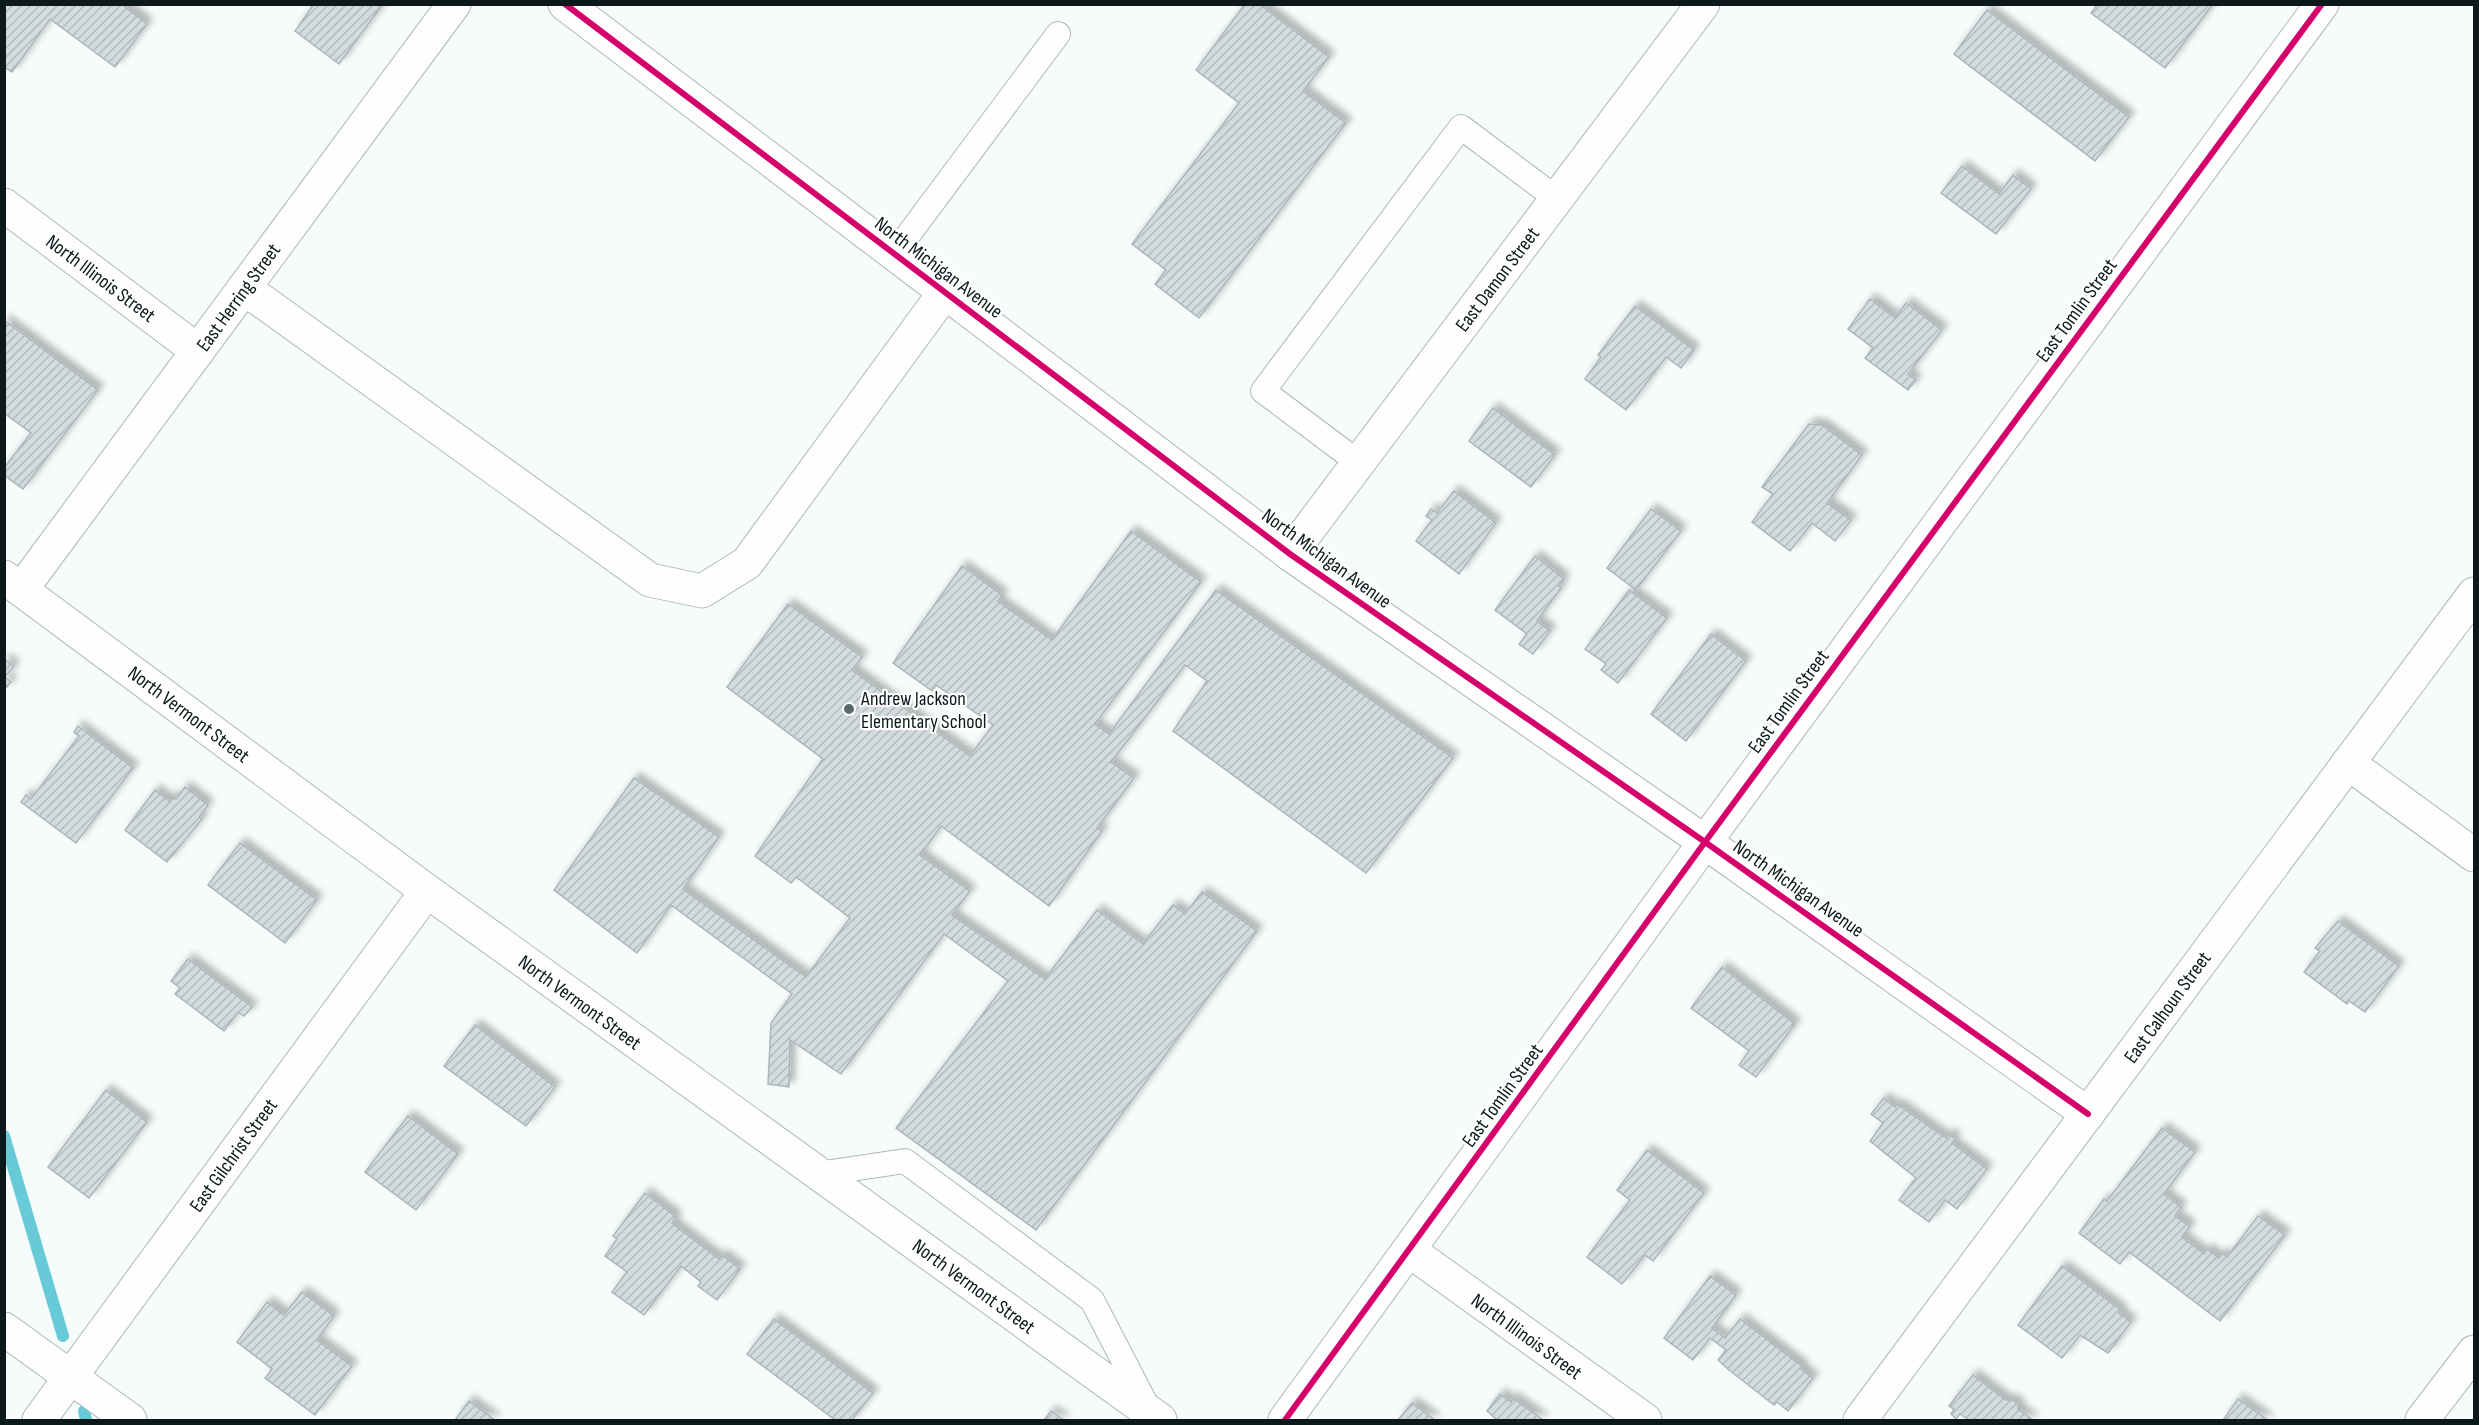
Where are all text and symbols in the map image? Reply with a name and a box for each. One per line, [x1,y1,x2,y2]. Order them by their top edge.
street label: North Michigan Avenue [870,212,1007,324]
street label: East Damon Street [1451,223,1545,337]
street label: North Illinois Street [41,230,160,328]
street label: East Herring Street [192,239,286,356]
street label: East Tomlin Street [2031,254,2122,367]
street label: North Michigan Avenue [1257,504,1396,614]
street label: East Tomlin Street [1743,645,1834,758]
street label: North Vermont Street [123,661,254,768]
place label: Andrew Jackson Elementary School [860,687,987,734]
marker: Andrew Jackson Elementary School [842,702,856,716]
street label: North Michigan Avenue [1728,835,1868,943]
street label: East Calhoun Street [2119,947,2216,1068]
street label: North Vermont Street [513,950,645,1055]
street label: East Tomlin Street [1457,1039,1548,1152]
street label: East Gilchrist Street [185,1094,283,1217]
street label: North Vermont Street [907,1234,1039,1339]
street label: North Illinois Street [1466,1289,1586,1385]

